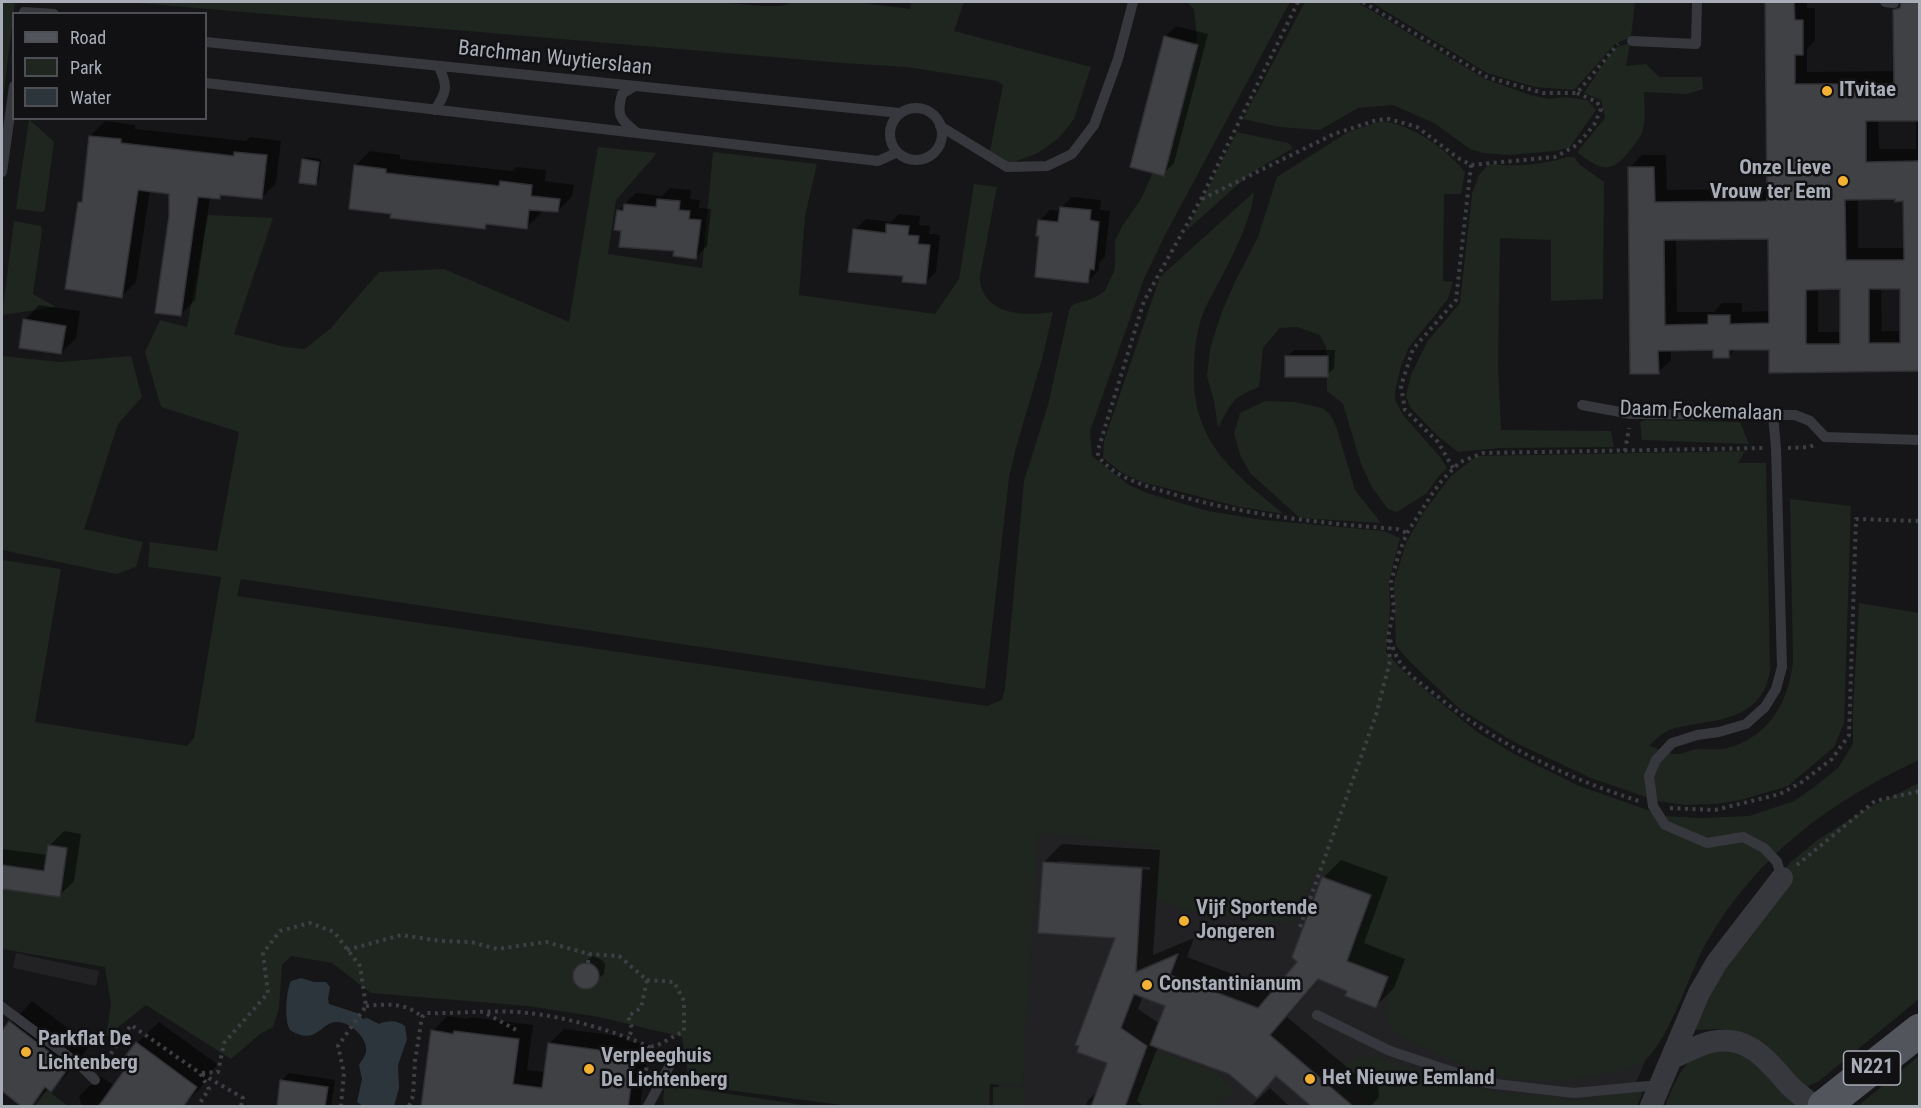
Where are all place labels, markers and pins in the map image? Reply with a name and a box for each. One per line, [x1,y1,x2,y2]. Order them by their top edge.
place label: ITvitae [1839,78,1896,104]
marker: ITvitae [1820,84,1834,98]
place label: Onze Lieve Vrouw ter Eem [1710,156,1831,206]
marker: Onze Lieve Vrouw ter Eem [1836,174,1850,188]
place label: Vijf Sportende Jongeren [1196,896,1317,946]
marker: Vijf Sportende Jongeren [1177,914,1191,928]
place label: Constantinianum [1159,972,1301,998]
marker: Constantinianum [1140,978,1154,992]
place label: Parkflat De Lichtenberg [38,1027,138,1077]
place label: Verpleeghuis De Lichtenberg [601,1044,728,1094]
marker: Parkflat De Lichtenberg [19,1045,33,1059]
marker: Verpleeghuis De Lichtenberg [582,1062,596,1076]
place label: Het Nieuwe Eemland [1322,1066,1495,1092]
marker: Het Nieuwe Eemland [1303,1072,1317,1086]

